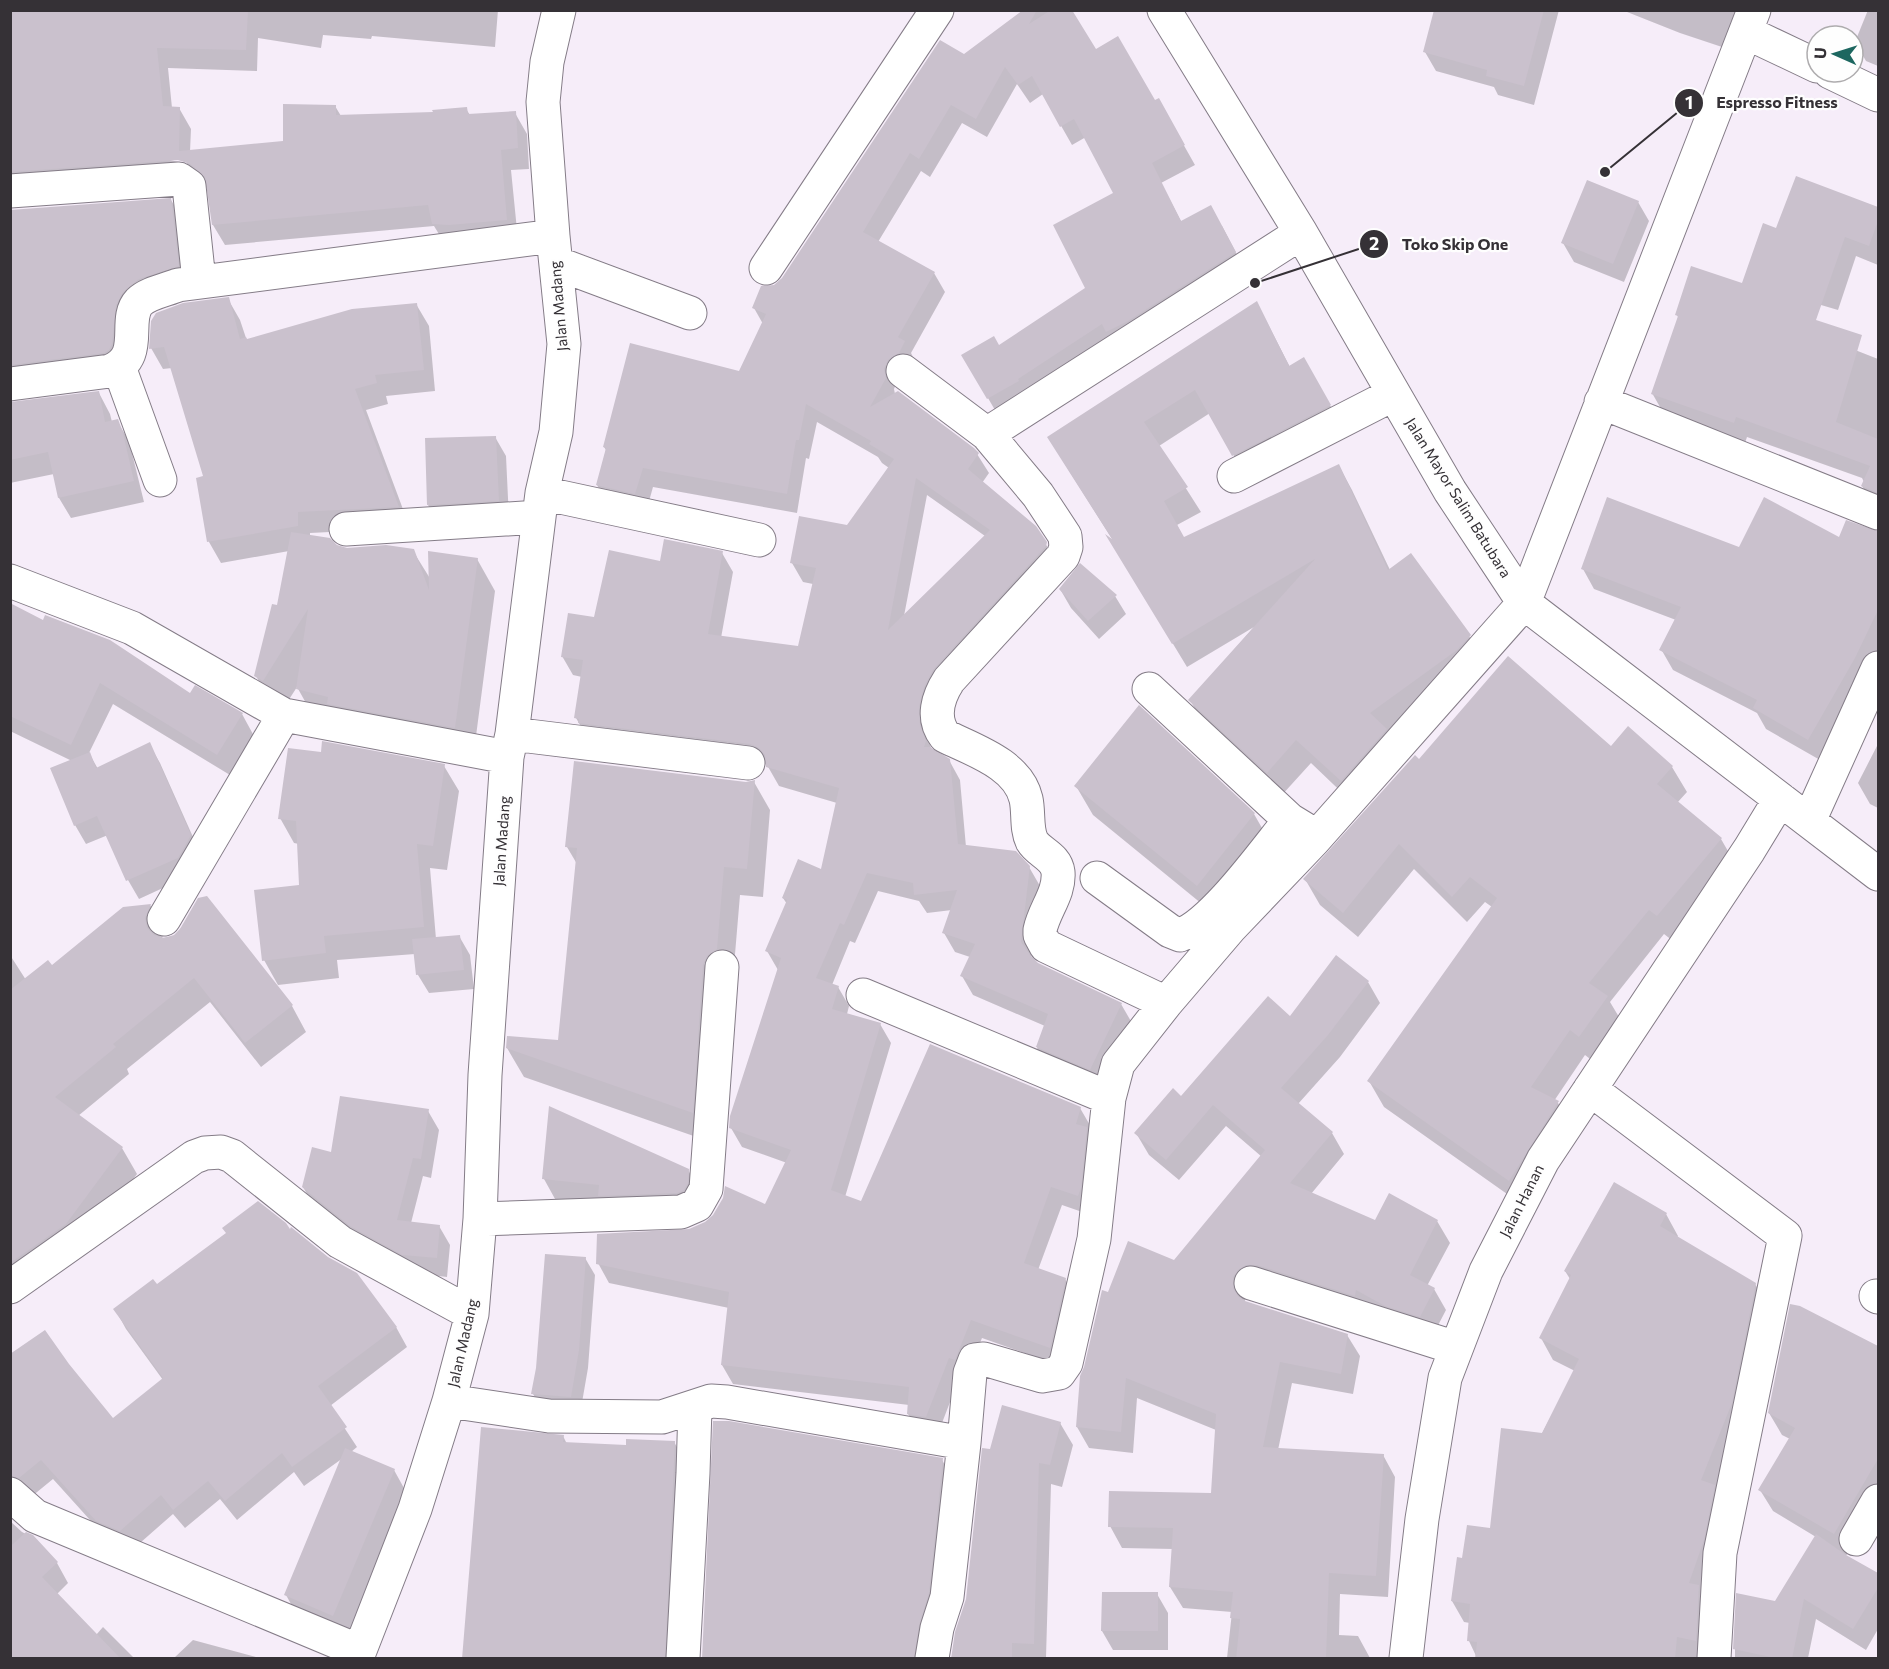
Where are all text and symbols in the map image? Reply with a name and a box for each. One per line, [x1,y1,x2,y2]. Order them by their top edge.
north arrow [1805,24,1865,84]
text: U [1810,47,1829,60]
callout: Espresso Fitness [1674,86,1850,120]
text: 1 [1685,91,1693,113]
text: Espresso Fitness [1716,92,1838,111]
callout: Toko Skip One [1359,227,1520,261]
text: 2 [1369,232,1379,254]
text: Toko Skip One [1402,234,1508,253]
street label: Jalan Madang [545,260,571,352]
street label: Jalan Mayor Salim Batubara [1402,414,1516,581]
street label: Jalan Madang [489,795,513,887]
street label: Jalan Hanan [1495,1161,1547,1240]
street label: Jalan Madang [443,1297,481,1389]

